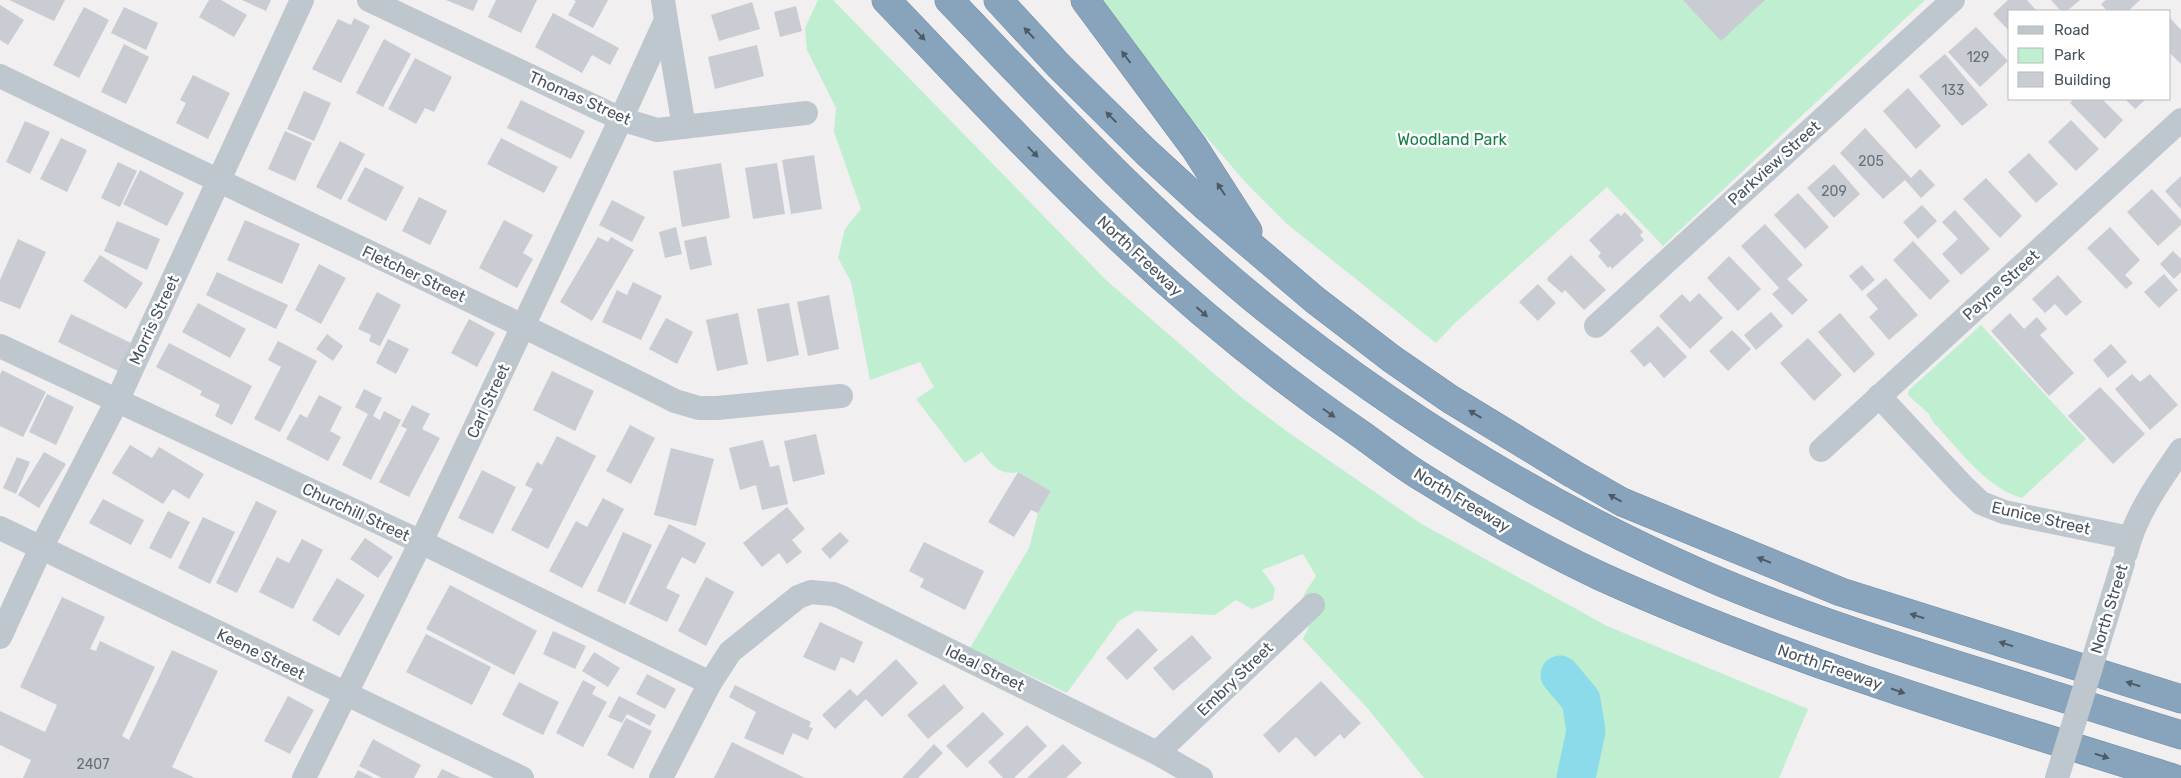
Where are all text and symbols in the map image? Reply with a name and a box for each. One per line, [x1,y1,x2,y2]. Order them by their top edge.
legend [2008,10,2171,100]
text: Road [2054,21,2090,39]
one-way arrow [1023,28,1035,40]
one-way arrow [914,29,926,41]
text: Park [2054,46,2085,64]
house number: 129 [1967,49,1989,66]
one-way arrow [1121,51,1132,64]
street label: Thomas Street [526,67,634,129]
text: Building [2054,71,2111,89]
house number: 133 [1942,82,1964,99]
one-way arrow [1105,112,1117,124]
street label: Parkview Street [1724,117,1824,209]
park label: Woodland Park [1397,130,1507,149]
one-way arrow [1027,146,1039,158]
house number: 205 [1858,153,1884,170]
one-way arrow [1216,183,1226,196]
house number: 209 [1821,183,1847,200]
street label: North Freeway [1094,212,1187,300]
street label: Fletcher Street [359,242,469,306]
street label: Payne Street [1959,246,2043,324]
street label: Morris Street [125,272,183,368]
one-way arrow [1195,306,1207,318]
street label: Carl Street [463,361,513,441]
one-way arrow [1322,408,1336,418]
one-way arrow [1469,410,1482,419]
street label: North Freeway [1410,464,1514,536]
street label: Churchill Street [299,479,413,545]
one-way arrow [1608,493,1621,502]
street label: Eunice Street [1990,497,2092,539]
one-way arrow [1757,556,1771,564]
street label: North Street [2086,562,2132,656]
one-way arrow [1909,611,1924,619]
street label: Keene Street [214,624,308,684]
street label: Embry Street [1193,638,1277,720]
street label: North Freeway [1775,640,1885,694]
one-way arrow [1998,640,2013,648]
street label: Ideal Street [942,641,1028,695]
one-way arrow [2125,680,2140,688]
one-way arrow [1890,687,1905,695]
one-way arrow [2095,753,2110,761]
house number: 2407 [77,756,109,773]

